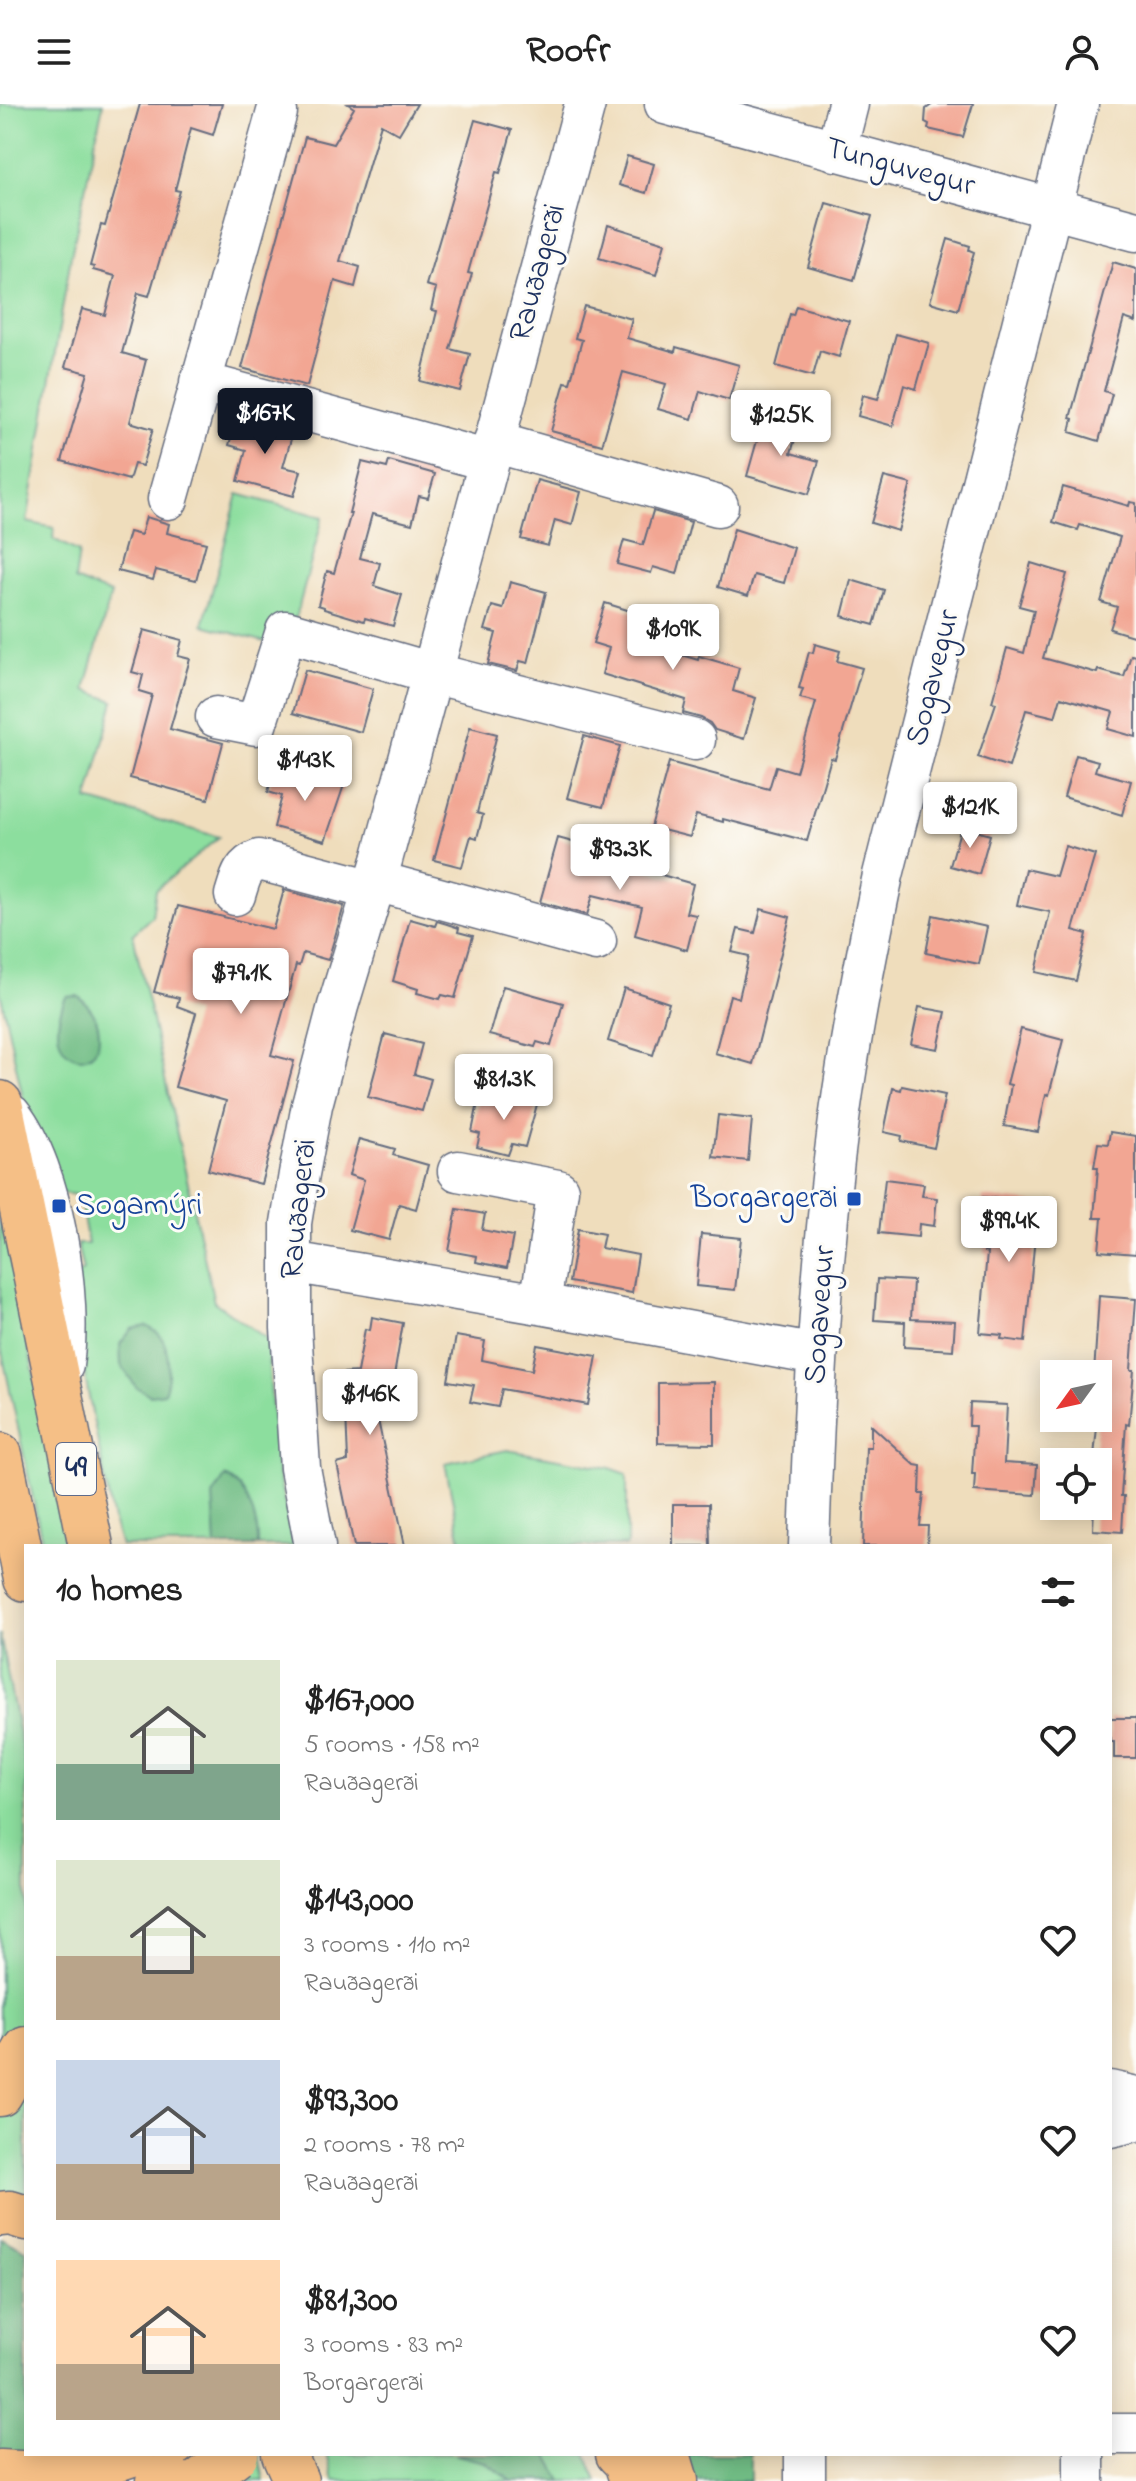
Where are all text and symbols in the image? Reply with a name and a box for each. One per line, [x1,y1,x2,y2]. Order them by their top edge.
text: Roofr [526,26,610,79]
icon: menu [32,30,76,74]
icon: person [1060,30,1104,74]
street label: Tunguvegur [820,125,980,211]
street label: Rauðagerði [498,199,580,347]
pin: $167K [209,388,321,456]
pin: $125K [725,390,837,458]
text: $167K [236,395,294,433]
text: $125K [749,397,813,435]
pin: $109K [617,604,729,672]
street label: Sogavegur [894,605,974,751]
text: $109K [645,611,701,649]
pin: $143K [249,735,361,803]
text: $143K [276,742,334,780]
pin: $121K [914,782,1026,850]
text: $121K [941,789,999,827]
pin: $93.3K [555,824,685,892]
text: $93.3K [589,831,651,869]
pin: $79.1K [176,948,306,1016]
text: $79.1K [211,955,271,993]
pin: $81.3K [439,1054,569,1122]
text: $81.3K [473,1061,535,1099]
street label: Rauðagerði [269,1136,331,1282]
place label: Borgargerði [690,1176,838,1223]
place label: Sogamýri [75,1183,202,1230]
marker: Borgargerði [845,1190,863,1208]
pin: $99.4K [944,1196,1074,1264]
marker: Sogamýri [50,1197,68,1215]
text: $99.4K [979,1203,1039,1241]
street label: Sogavegur [793,1244,849,1386]
north arrow [1040,1360,1112,1432]
map controls [1040,1360,1112,1520]
pin: $146K [314,1369,426,1437]
text: $146K [341,1376,399,1414]
road number: 49 [56,1443,96,1495]
button: locate [1040,1448,1112,1520]
text: 10 homes [56,1567,183,1617]
icon: filters [1036,1570,1080,1614]
text: $167,000 [304,1677,414,1727]
icon: home [120,1692,216,1788]
icon: heart [1036,1718,1080,1762]
text: 5 rooms · 158 m² [304,1727,480,1765]
text: Rauðagerði [304,1765,419,1803]
text: $143,000 [304,1877,413,1927]
icon: home [120,1892,216,1988]
icon: heart [1036,1918,1080,1962]
text: 3 rooms · 110 m² [304,1927,470,1965]
text: Rauðagerði [304,1965,419,2003]
text: $93,300 [304,2077,398,2127]
icon: home [120,2092,216,2188]
icon: heart [1036,2118,1080,2162]
text: 2 rooms · 78 m² [304,2127,465,2165]
text: Rauðagerði [304,2165,419,2203]
text: $81,300 [304,2277,397,2327]
icon: home [120,2292,216,2388]
icon: heart [1036,2318,1080,2362]
text: 3 rooms · 83 m² [304,2327,463,2365]
text: Borgargerði [304,2365,424,2403]

